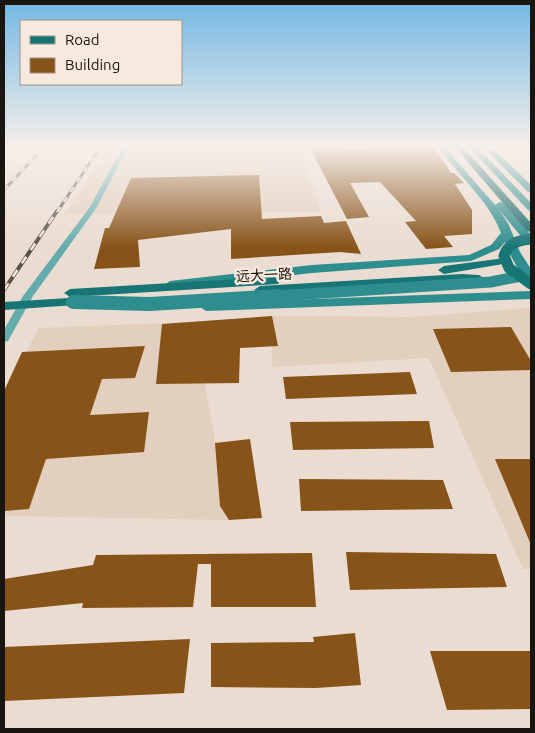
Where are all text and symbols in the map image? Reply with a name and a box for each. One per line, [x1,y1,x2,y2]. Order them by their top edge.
legend [20,20,182,85]
text: Road [65,31,100,48]
text: Building [65,56,120,73]
street label: 远大一路 [236,266,292,284]

